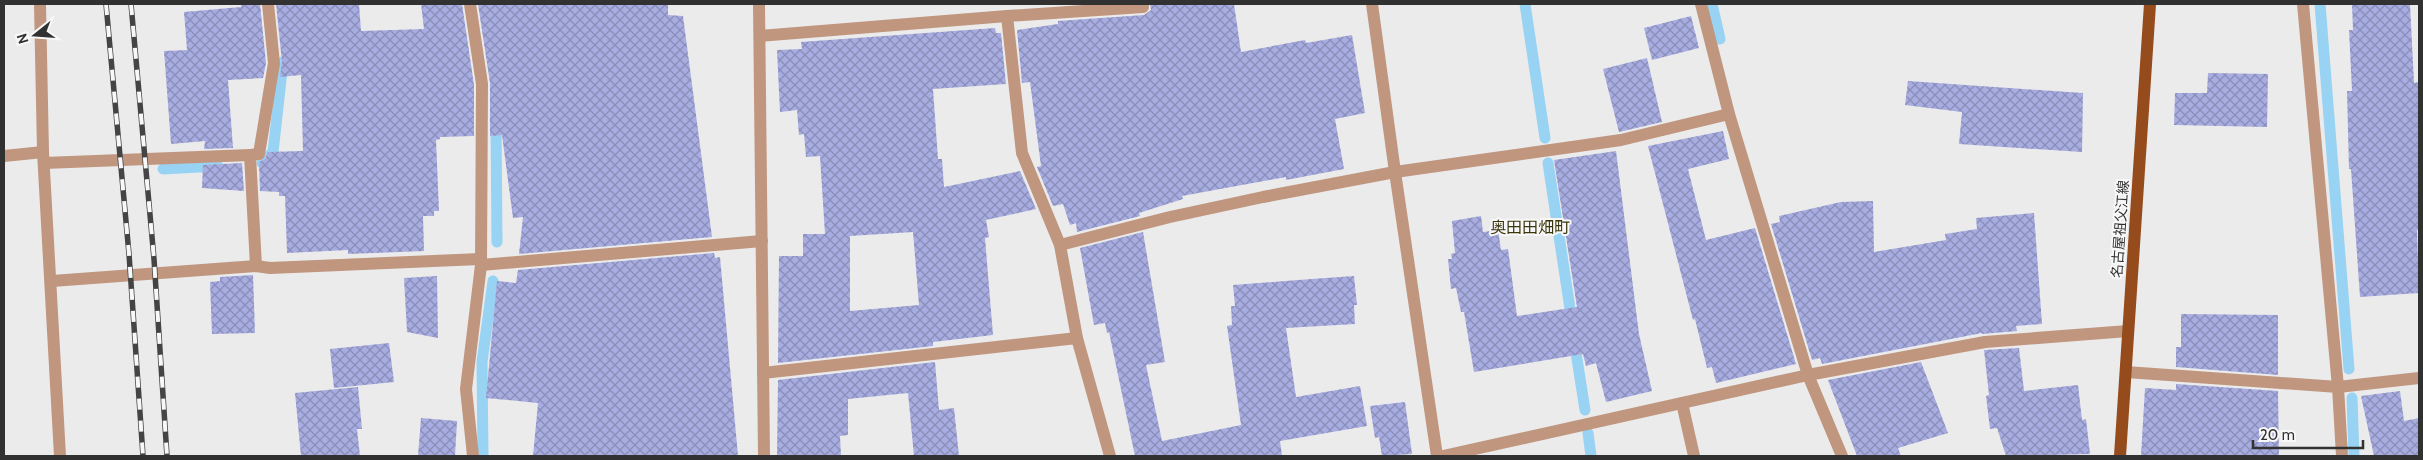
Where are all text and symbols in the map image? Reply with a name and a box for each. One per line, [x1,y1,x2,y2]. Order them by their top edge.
north arrow [10,10,60,60]
text: N [13,31,33,46]
street label: 名古屋祖父江線 [2108,179,2132,279]
district label: 奥田田畑町 [1490,218,1570,237]
scale bar [2253,418,2363,450]
text: 20 m [2260,426,2295,444]

